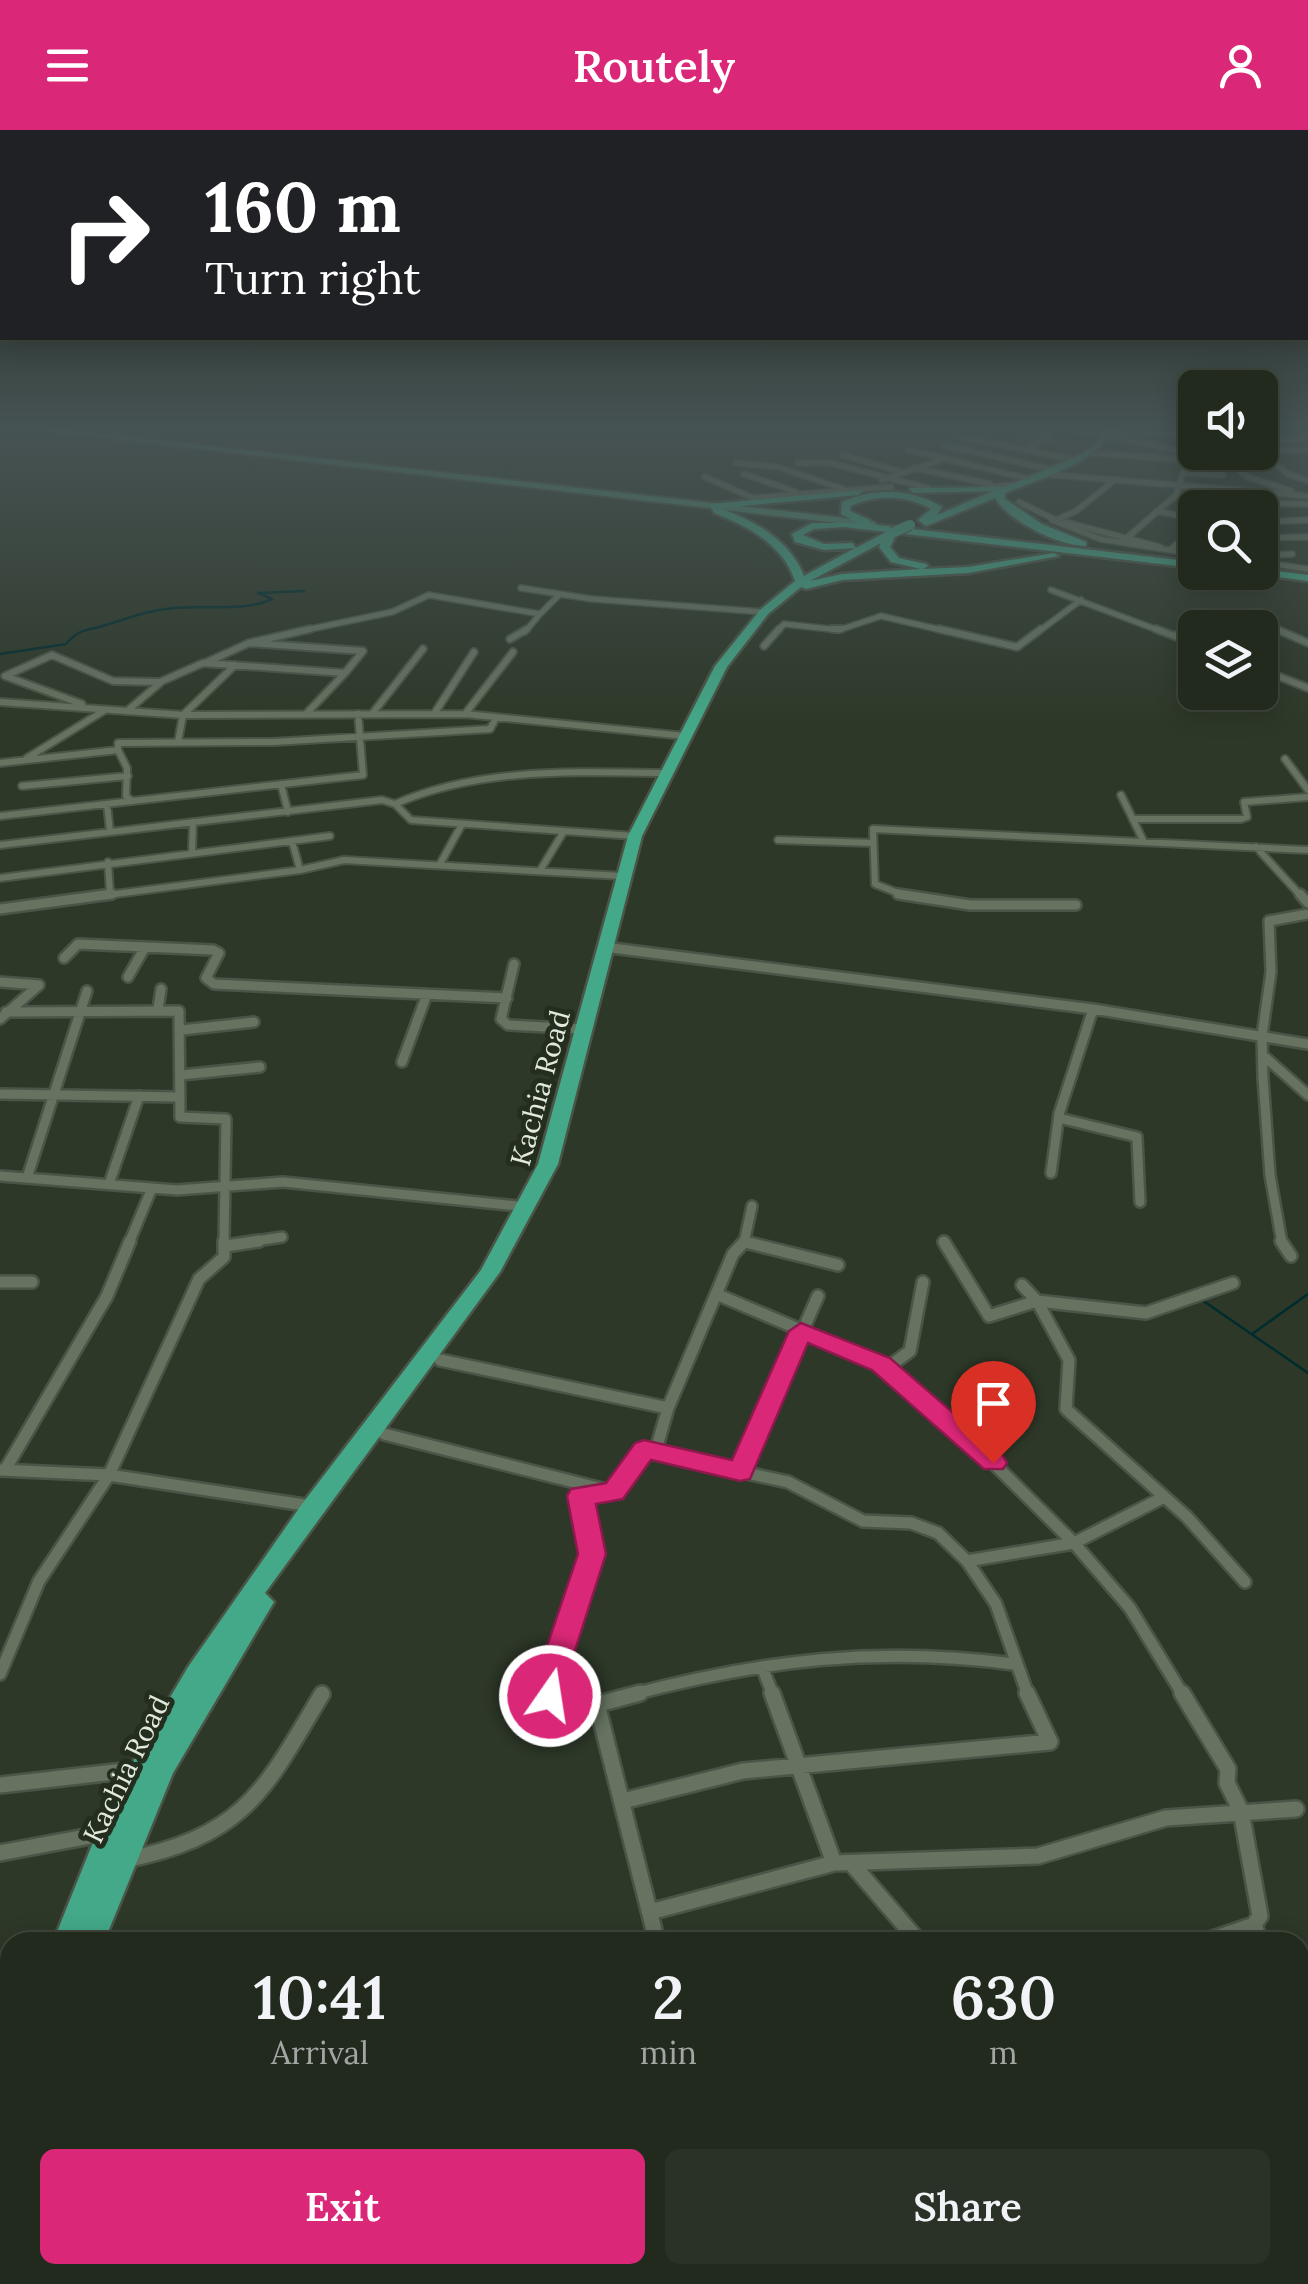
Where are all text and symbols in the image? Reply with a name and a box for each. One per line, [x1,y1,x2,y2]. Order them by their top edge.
text: Routely [573,37,735,94]
icon: menu [40,38,95,93]
icon: person [1213,38,1268,93]
text: 160 m [205,162,401,251]
icon: right [40,170,170,300]
text: Turn right [205,249,421,306]
map controls [1178,370,1278,710]
button: sound [1178,370,1278,470]
button: search [1178,490,1278,590]
button: layers [1178,610,1278,710]
street label: Kachia Road [502,1006,578,1170]
pin [951,1361,1036,1464]
icon: arrive [966,1376,1021,1431]
position arrow [498,1644,602,1748]
street label: Kachia Road [75,1689,177,1849]
text: 10:41 [254,1959,386,2035]
text: 2 [652,1959,684,2035]
text: 630 [950,1959,1056,2035]
text: Arrival [271,2032,369,2073]
text: min [640,2032,697,2073]
text: m [989,2032,1018,2073]
button: Exit [40,2149,645,2264]
button: Share [665,2149,1270,2264]

